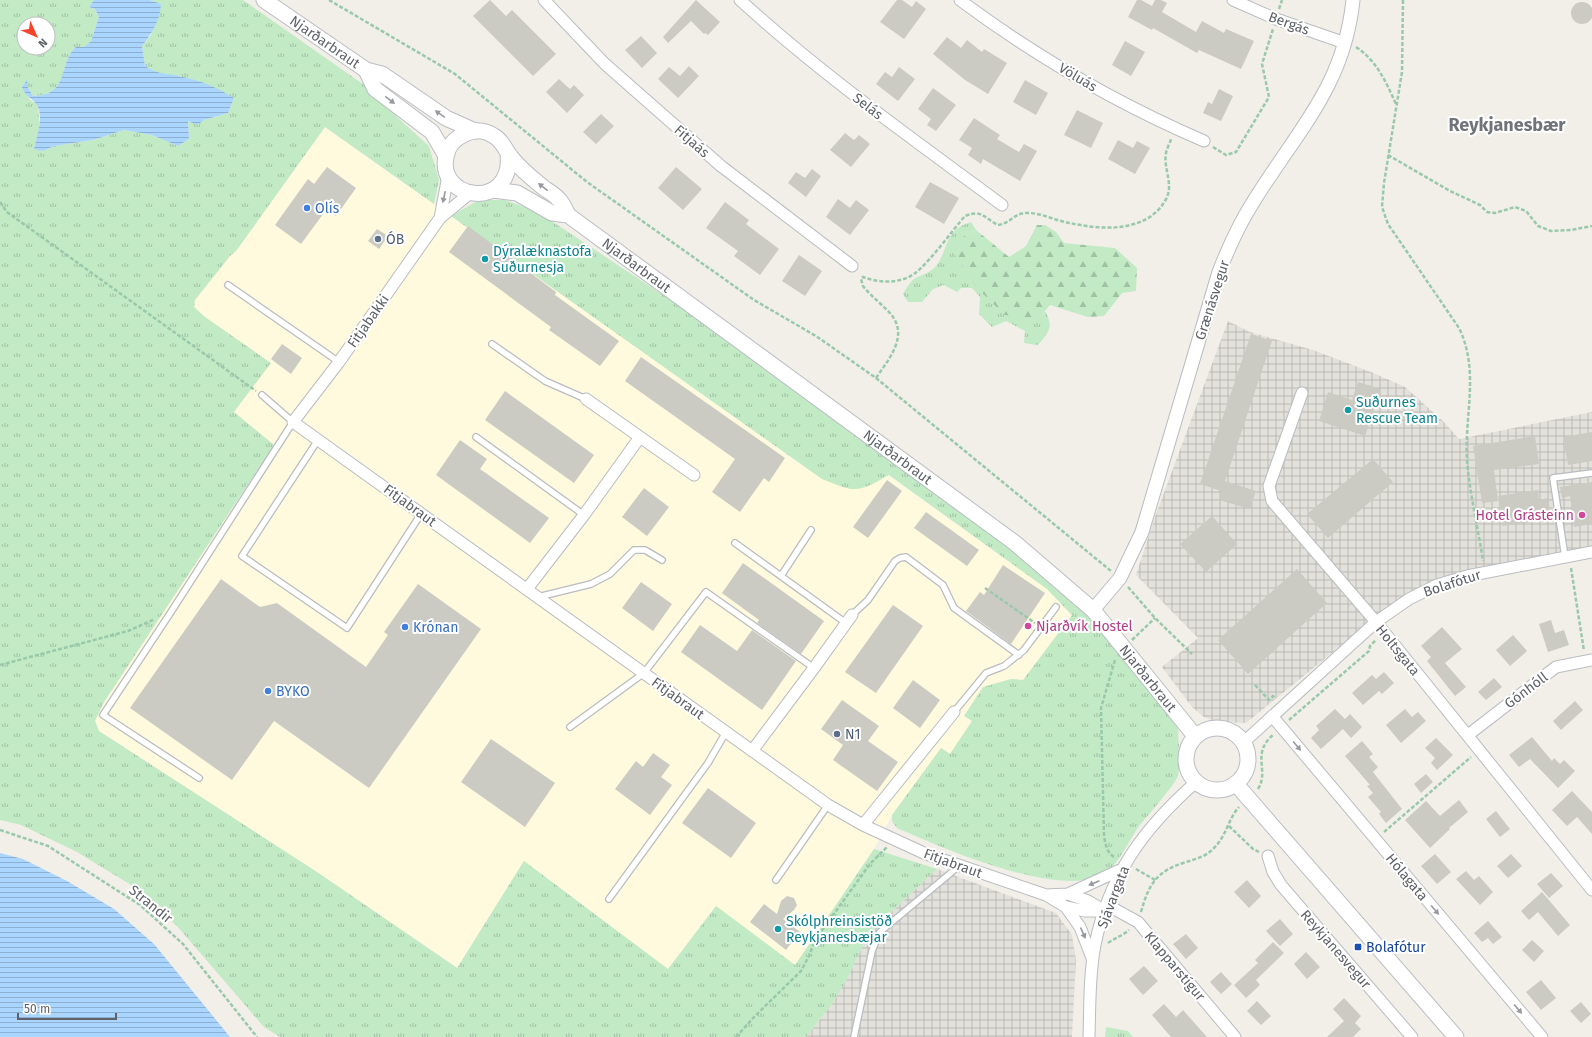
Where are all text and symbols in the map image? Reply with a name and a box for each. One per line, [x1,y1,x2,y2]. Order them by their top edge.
street label: Bergás [1266,8,1312,39]
street label: Njarðarbraut [287,12,364,73]
north arrow [16,16,56,56]
text: N [36,36,50,50]
street label: Völuás [1055,59,1100,96]
street label: Selás [849,89,886,124]
one-way arrow [384,96,395,104]
one-way arrow [435,110,445,118]
district label: Reykjanesbær [1449,114,1566,136]
street label: Fitjaás [671,122,713,161]
one-way arrow [537,182,548,191]
one-way arrow [441,191,447,203]
place label: Olís [315,200,340,217]
marker: Olís [302,203,312,213]
place label: ÓB [386,230,404,248]
marker: ÓB [373,234,383,244]
street label: Njarðarbraut [599,235,675,297]
place label: Dýralæknastofa Suðurnesja [493,243,592,276]
marker: Dýralæknastofa Suðurnesja [480,254,490,264]
street label: Grænásvegur [1192,258,1234,342]
street label: Fitjabakki [344,291,393,351]
place label: Suðurnes Rescue Team [1356,394,1438,427]
marker: Suðurnes Rescue Team [1343,405,1353,415]
street label: Njarðarbraut [860,427,936,489]
street label: Fitjabraut [380,481,440,531]
place label: Hotel Grásteinn [1475,507,1574,524]
marker: Hotel Grásteinn [1577,510,1587,520]
street label: Bolafótur [1421,566,1484,601]
place label: Njarðvík Hostel [1036,618,1133,635]
place label: Krónan [413,619,458,636]
marker: Njarðvík Hostel [1023,621,1033,631]
street label: Holtsgata [1372,621,1423,679]
marker: Krónan [400,622,410,632]
street label: Njarðarbraut [1116,642,1181,716]
street label: Gónhóll [1501,669,1551,712]
street label: Fitjabraut [648,674,708,724]
place label: BYKO [276,683,310,700]
marker: BYKO [263,686,273,696]
place label: N1 [845,726,861,743]
marker: N1 [832,729,842,739]
one-way arrow [1292,741,1301,751]
street label: Fitjabraut [921,845,985,882]
street label: Hólagata [1382,850,1431,904]
street label: Sjávargata [1094,863,1133,931]
one-way arrow [1089,880,1100,886]
street label: Strandir [125,882,176,927]
one-way arrow [1430,904,1439,915]
street label: Reykjanesvegur [1297,906,1375,993]
place label: Skólphreinsistöð Reykjanesbæjar [786,913,892,946]
marker: Skólphreinsistöð Reykjanesbæjar [773,924,783,934]
one-way arrow [1080,927,1086,938]
street label: Klapparstígur [1141,928,1209,1005]
place label: Bolafótur [1366,939,1426,956]
marker: Bolafótur [1353,942,1363,952]
scale bar [18,995,116,1021]
text: 50 m [24,1002,50,1016]
one-way arrow [1514,1004,1523,1014]

